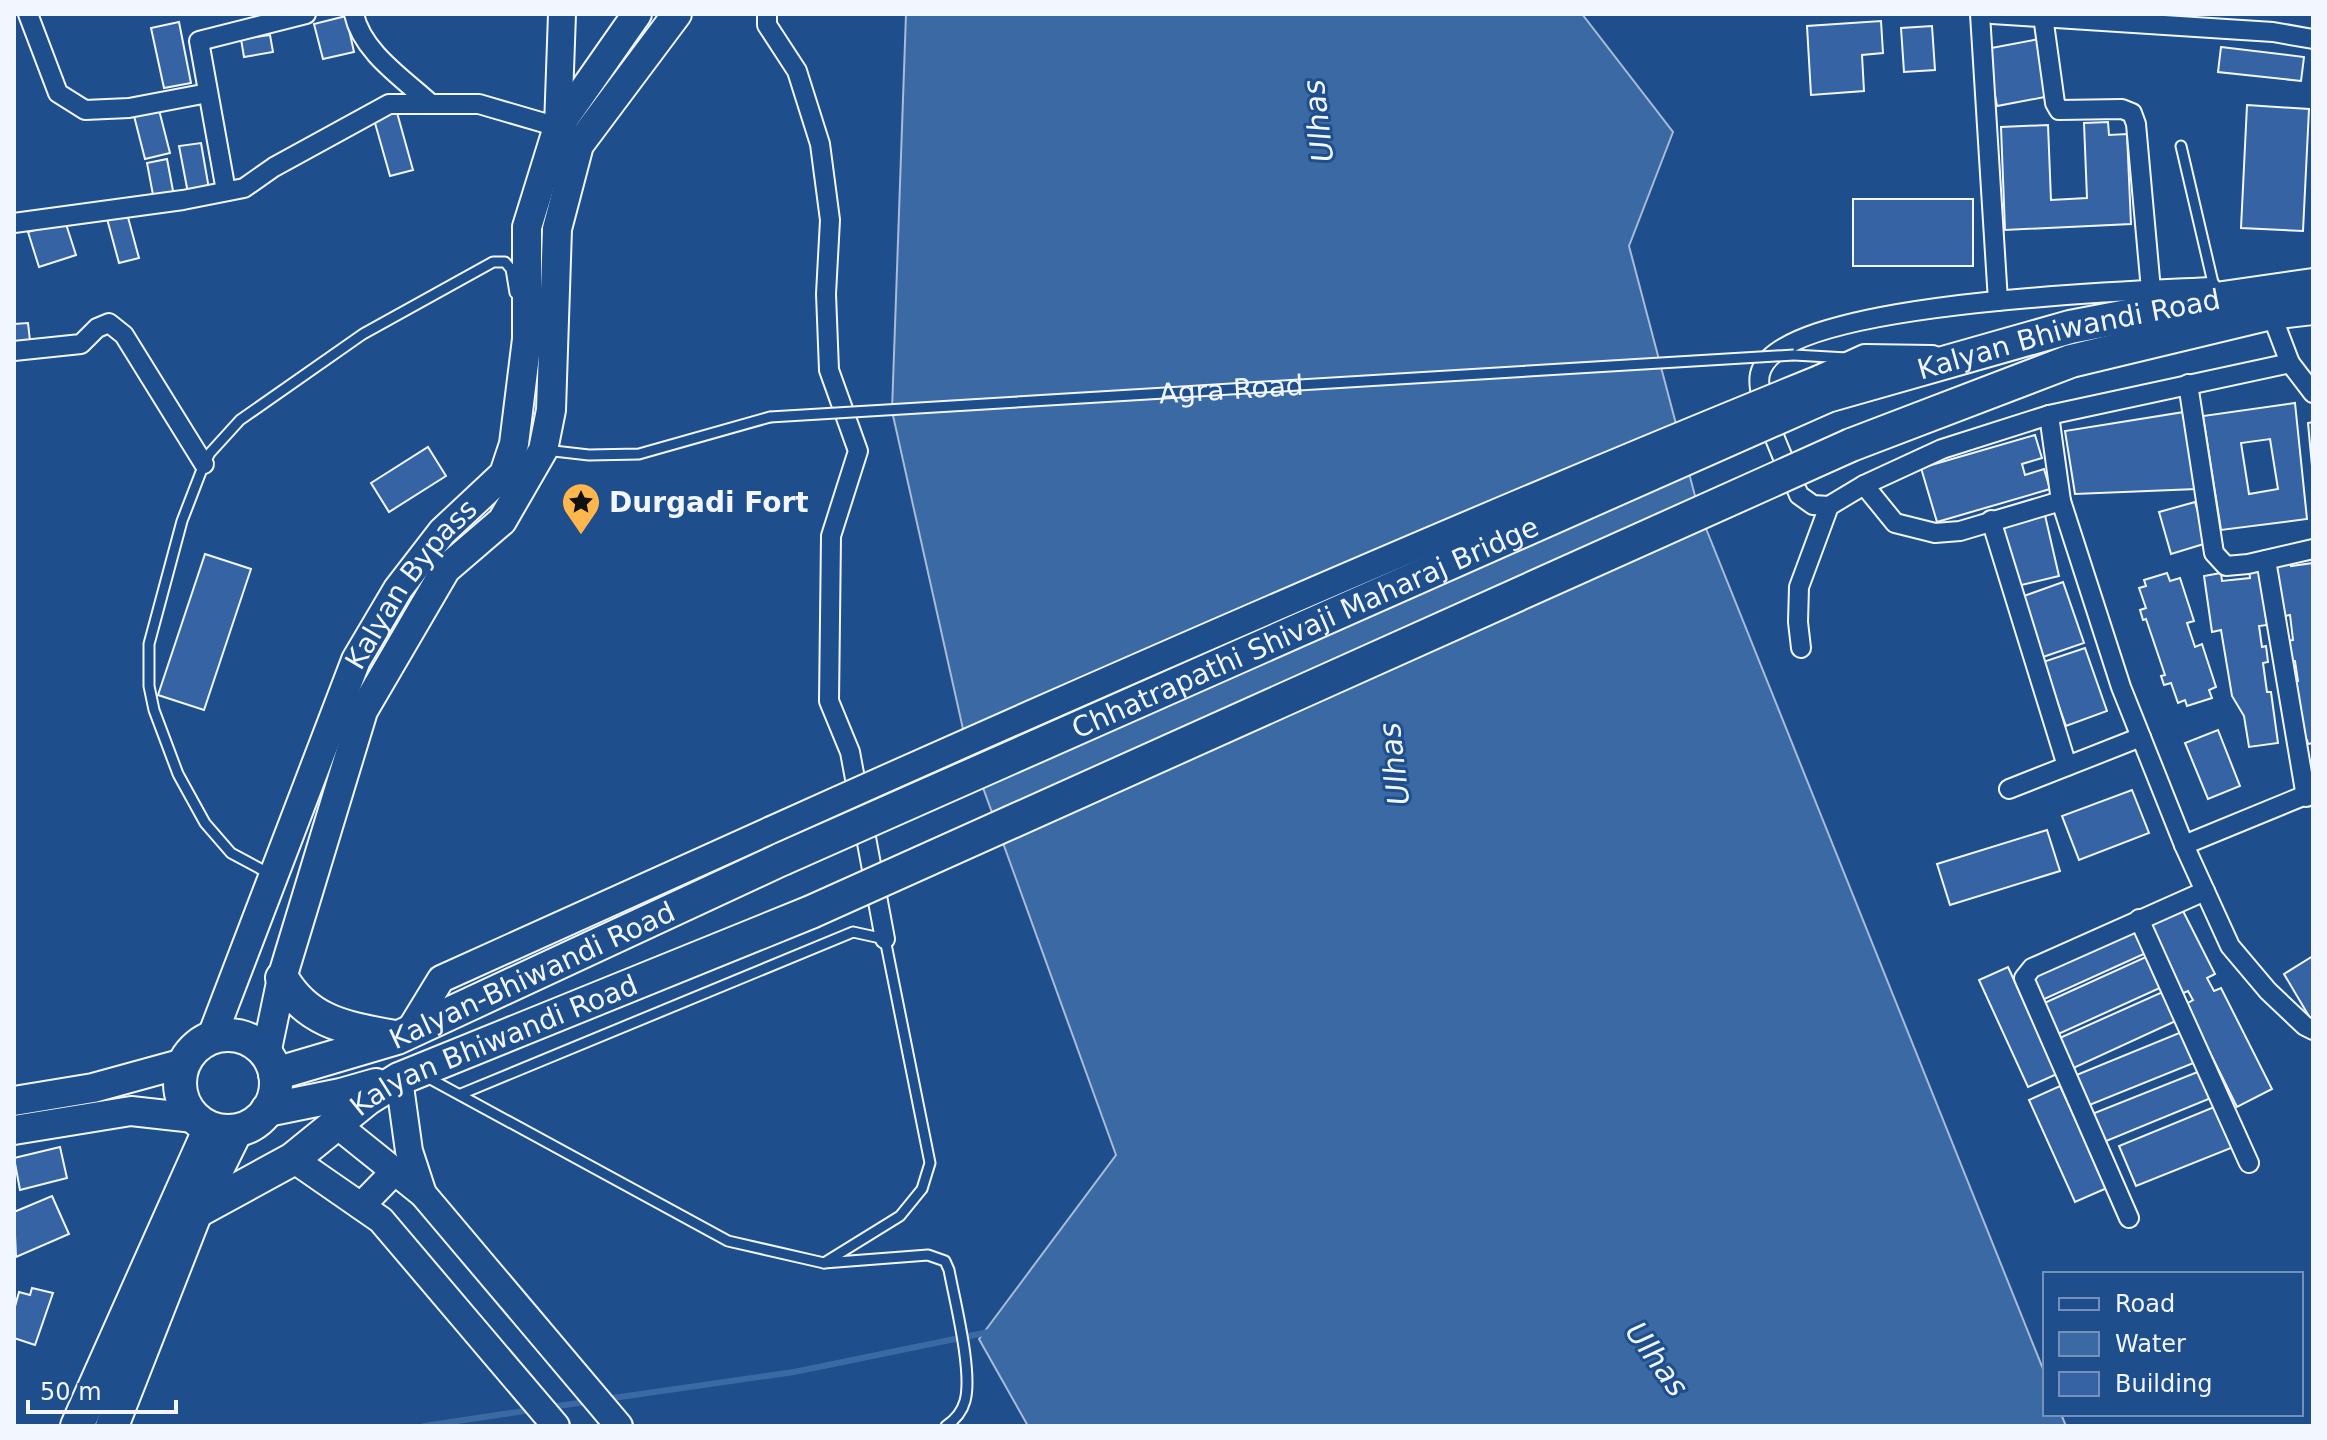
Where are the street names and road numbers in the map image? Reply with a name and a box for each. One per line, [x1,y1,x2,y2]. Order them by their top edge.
street label: Kalyan Bhiwandi Road [1914,282,2223,386]
street label: Agra Road [1158,368,1304,410]
street label: Kalyan Bypass [338,492,483,675]
street label: Chhatrapathi Shivaji Maharaj Bridge [1067,510,1543,745]
street label: Kalyan-Bhiwandi Road [384,895,680,1056]
street label: Kalyan Bhiwandi Road [343,968,642,1123]

